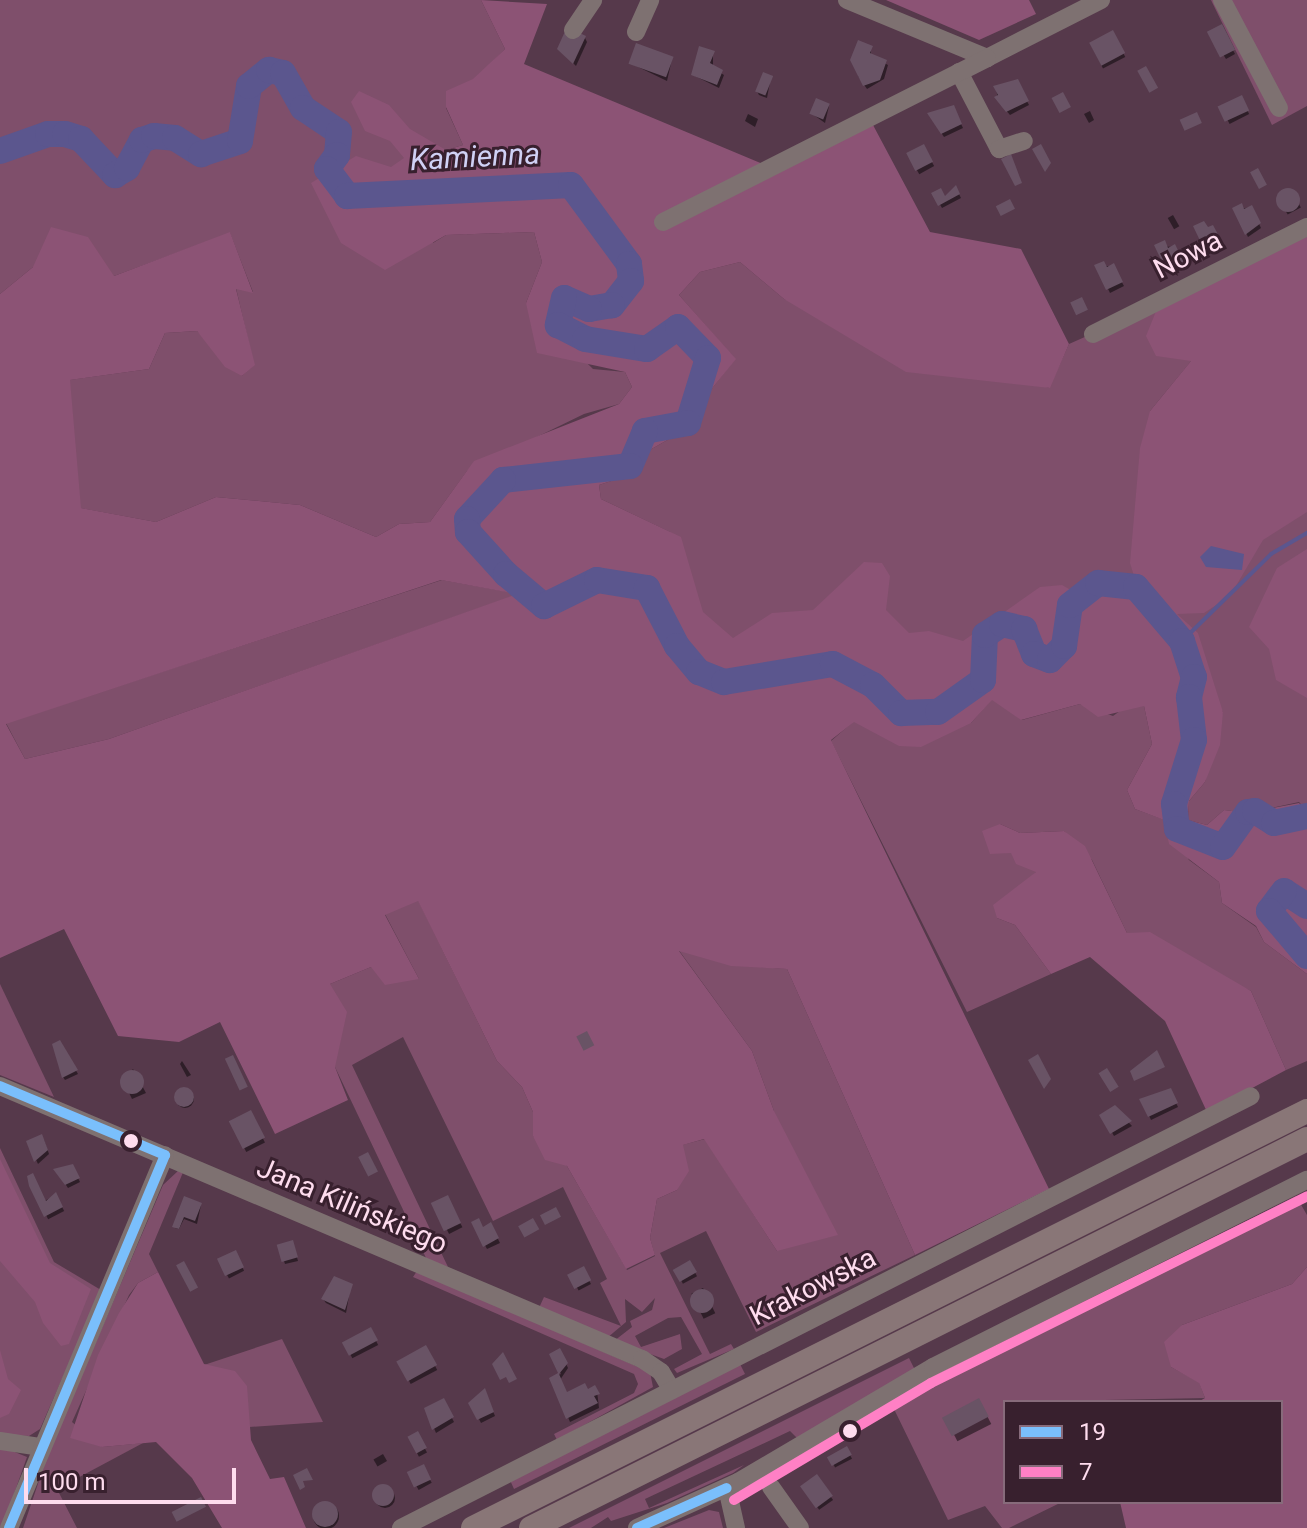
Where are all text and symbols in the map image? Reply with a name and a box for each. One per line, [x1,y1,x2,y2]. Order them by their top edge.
water label: Kamienna [409,136,541,178]
street label: Nowa [1148,224,1228,286]
unlabelled marker [123,1133,139,1149]
street label: Jana Kilińskiego [252,1151,452,1261]
street label: Krakowska [744,1241,882,1333]
legend [1003,1400,1283,1504]
text: 19 [1079,1418,1106,1446]
unlabelled marker [842,1423,858,1439]
scale bar [28,1452,240,1502]
text: 7 [1079,1458,1093,1486]
text: 100 m [38,1468,105,1496]

